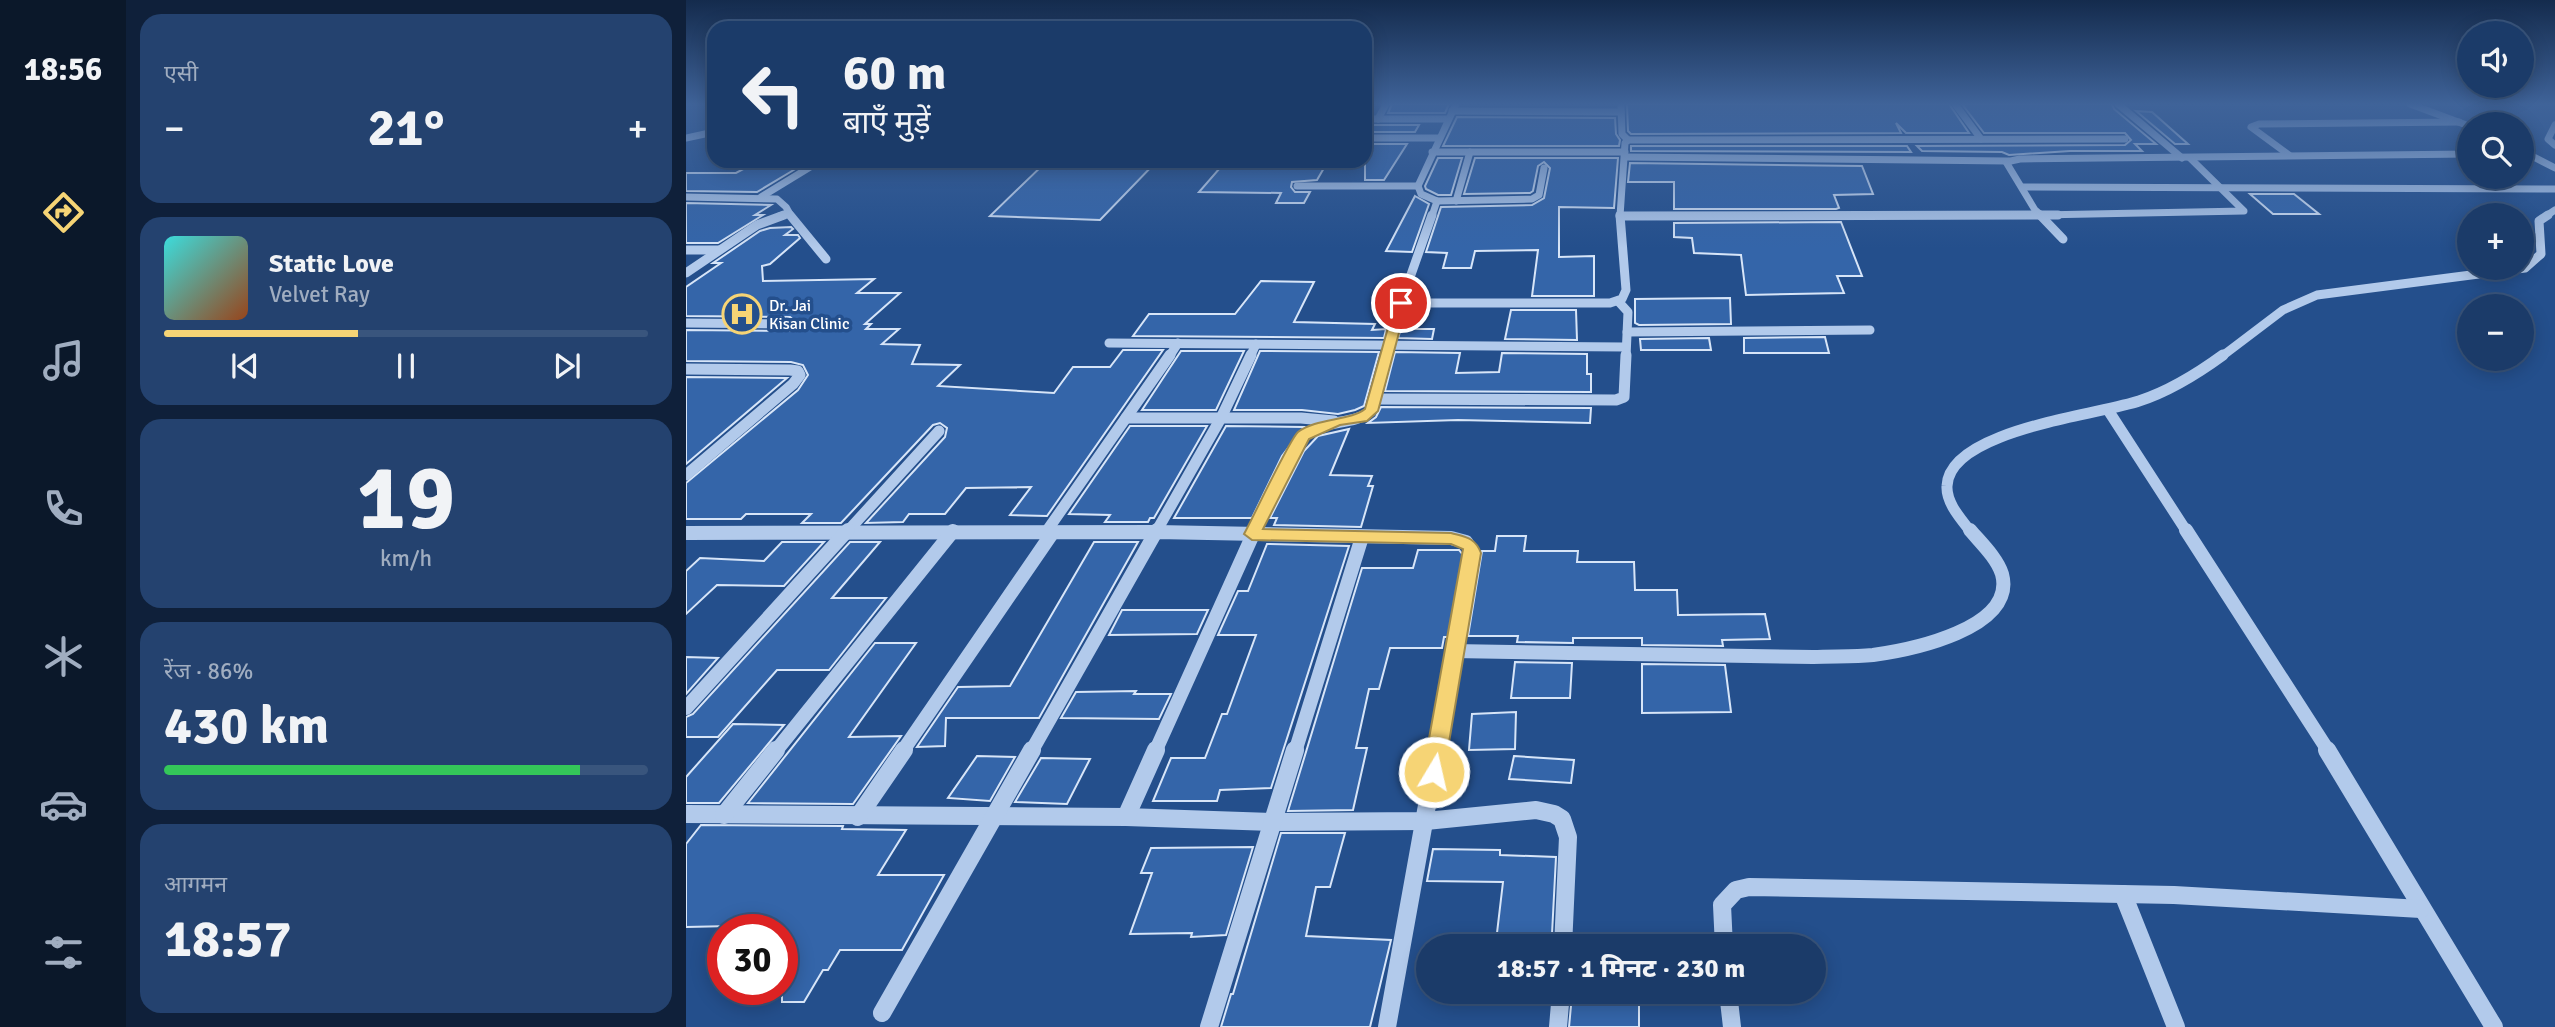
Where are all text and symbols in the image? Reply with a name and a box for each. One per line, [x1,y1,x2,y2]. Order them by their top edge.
map controls [2457,21,2534,371]
button: sound [2457,21,2534,98]
text: 60 m [843,43,946,103]
icon: left [728,49,819,140]
text: 18:56 [24,50,102,89]
text: एसी [164,59,198,88]
text: 21° [368,96,444,160]
text: बाएँ मुड़ें [843,103,931,142]
text: − [164,105,185,152]
text: + [627,105,648,152]
button: search [2457,112,2534,189]
icon: directions [39,188,88,237]
button: + [2457,203,2534,280]
text: Static Love [269,248,394,280]
pin [1371,273,1431,333]
text: Velvet Ray [269,280,370,309]
icon: arrive [1382,284,1420,322]
hospital icon: Dr. Jai Kisan Clinic [721,293,763,335]
button: − [2457,294,2534,371]
place label: Dr. Jai Kisan Clinic [769,296,849,334]
icon: music [39,336,88,385]
icon: previous [226,347,264,385]
icon: pause [387,347,425,385]
icon: next [548,347,586,385]
text: 19 [357,442,455,555]
icon: phone [39,484,88,533]
text: km/h [380,544,432,573]
icon: climate [39,632,88,681]
text: रेंज · 86% [164,657,253,686]
text: 430 km [164,694,329,758]
position arrow [1397,735,1471,809]
icon: car [39,780,88,829]
text: आगमन [164,870,227,899]
text: 18:57 [164,907,292,971]
speed limit sign: 30 [707,914,798,1005]
icon: filters [39,928,88,977]
text: 18:57 · 1 मिनट · 230 m [1497,953,1745,985]

